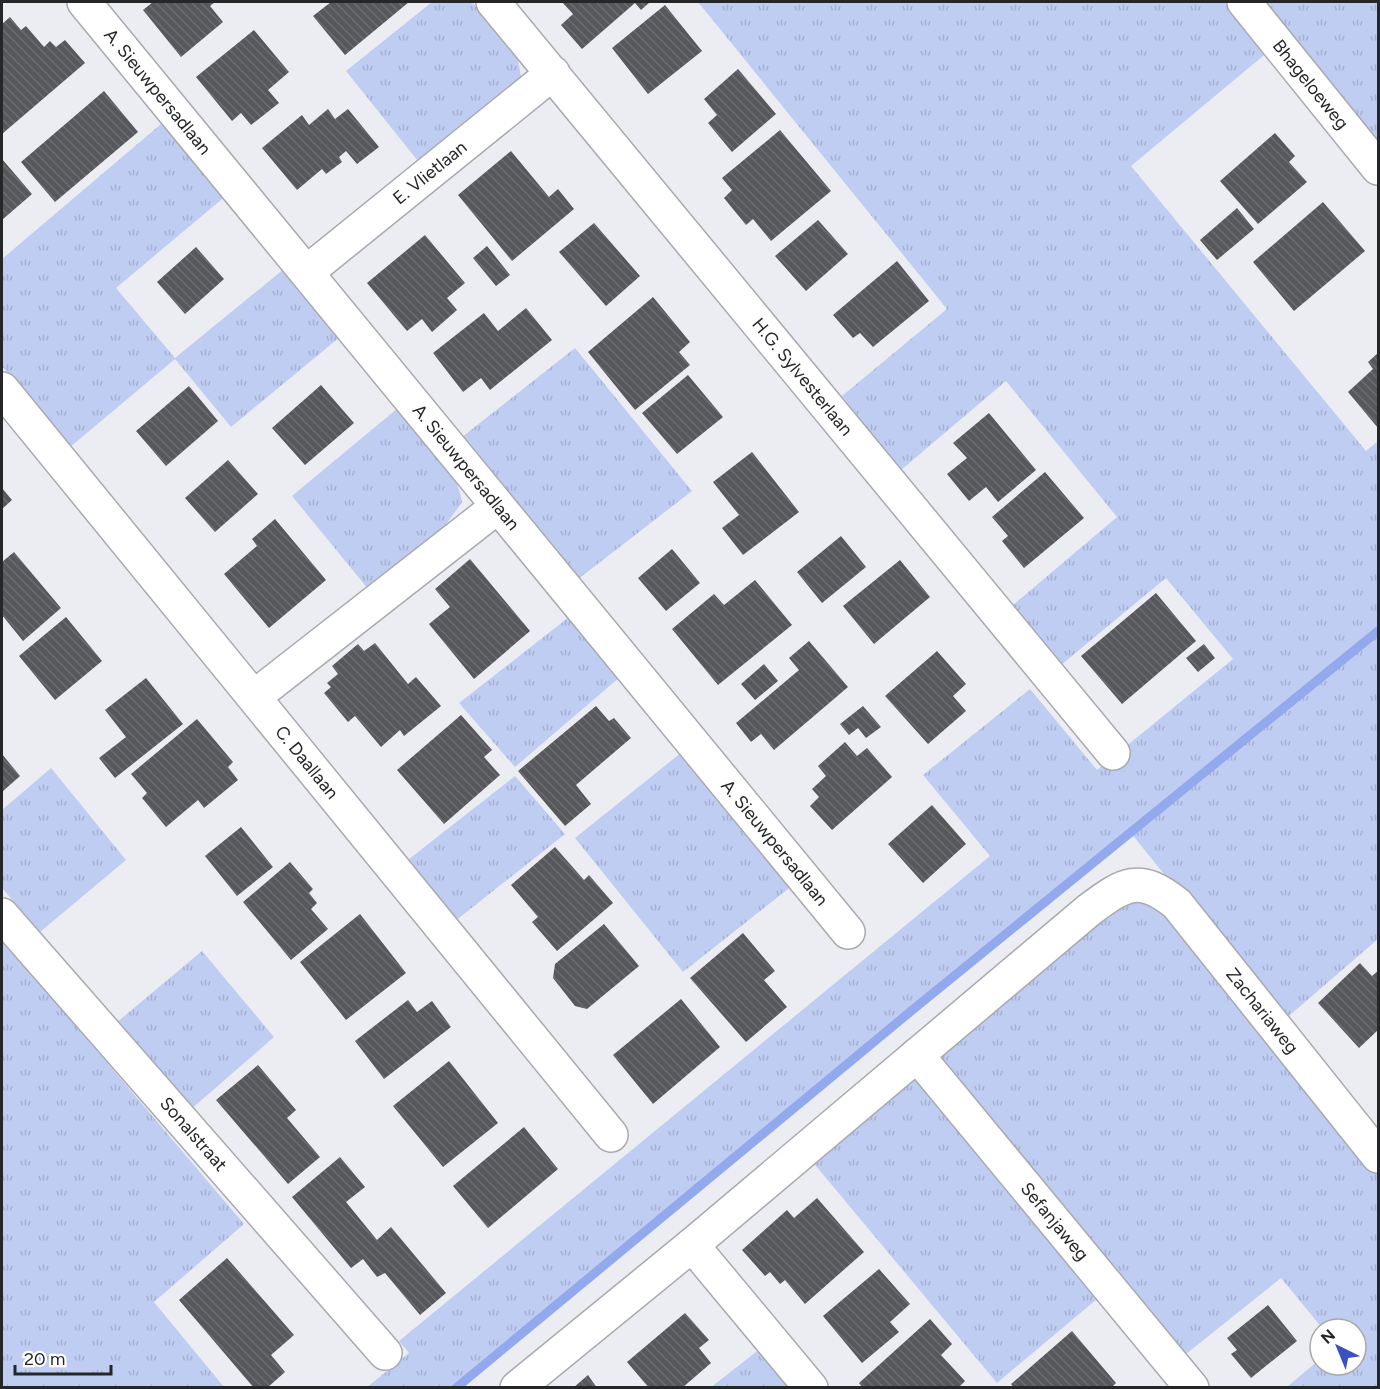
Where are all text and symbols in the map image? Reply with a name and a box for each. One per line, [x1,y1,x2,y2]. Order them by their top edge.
street label: A. Sieuwpersadlaan [99,24,216,159]
street label: Bhageloeweg [1268,35,1353,134]
street label: E. Vlietlaan [389,136,471,209]
street label: H.G. Sylvesterlaan [747,313,857,440]
street label: A. Sieuwpersadlaan [408,400,524,535]
street label: C. Daallaan [270,721,343,804]
street label: A. Sieuwpersadlaan [716,775,833,910]
street label: Zachariaweg [1221,964,1303,1058]
street label: Sonalstraat [155,1092,232,1176]
street label: Sefanjaweg [1016,1178,1093,1265]
north arrow [1308,1317,1368,1377]
text: N [1317,1325,1339,1348]
scale bar [15,1338,111,1376]
text: 20 m [24,1348,65,1370]

